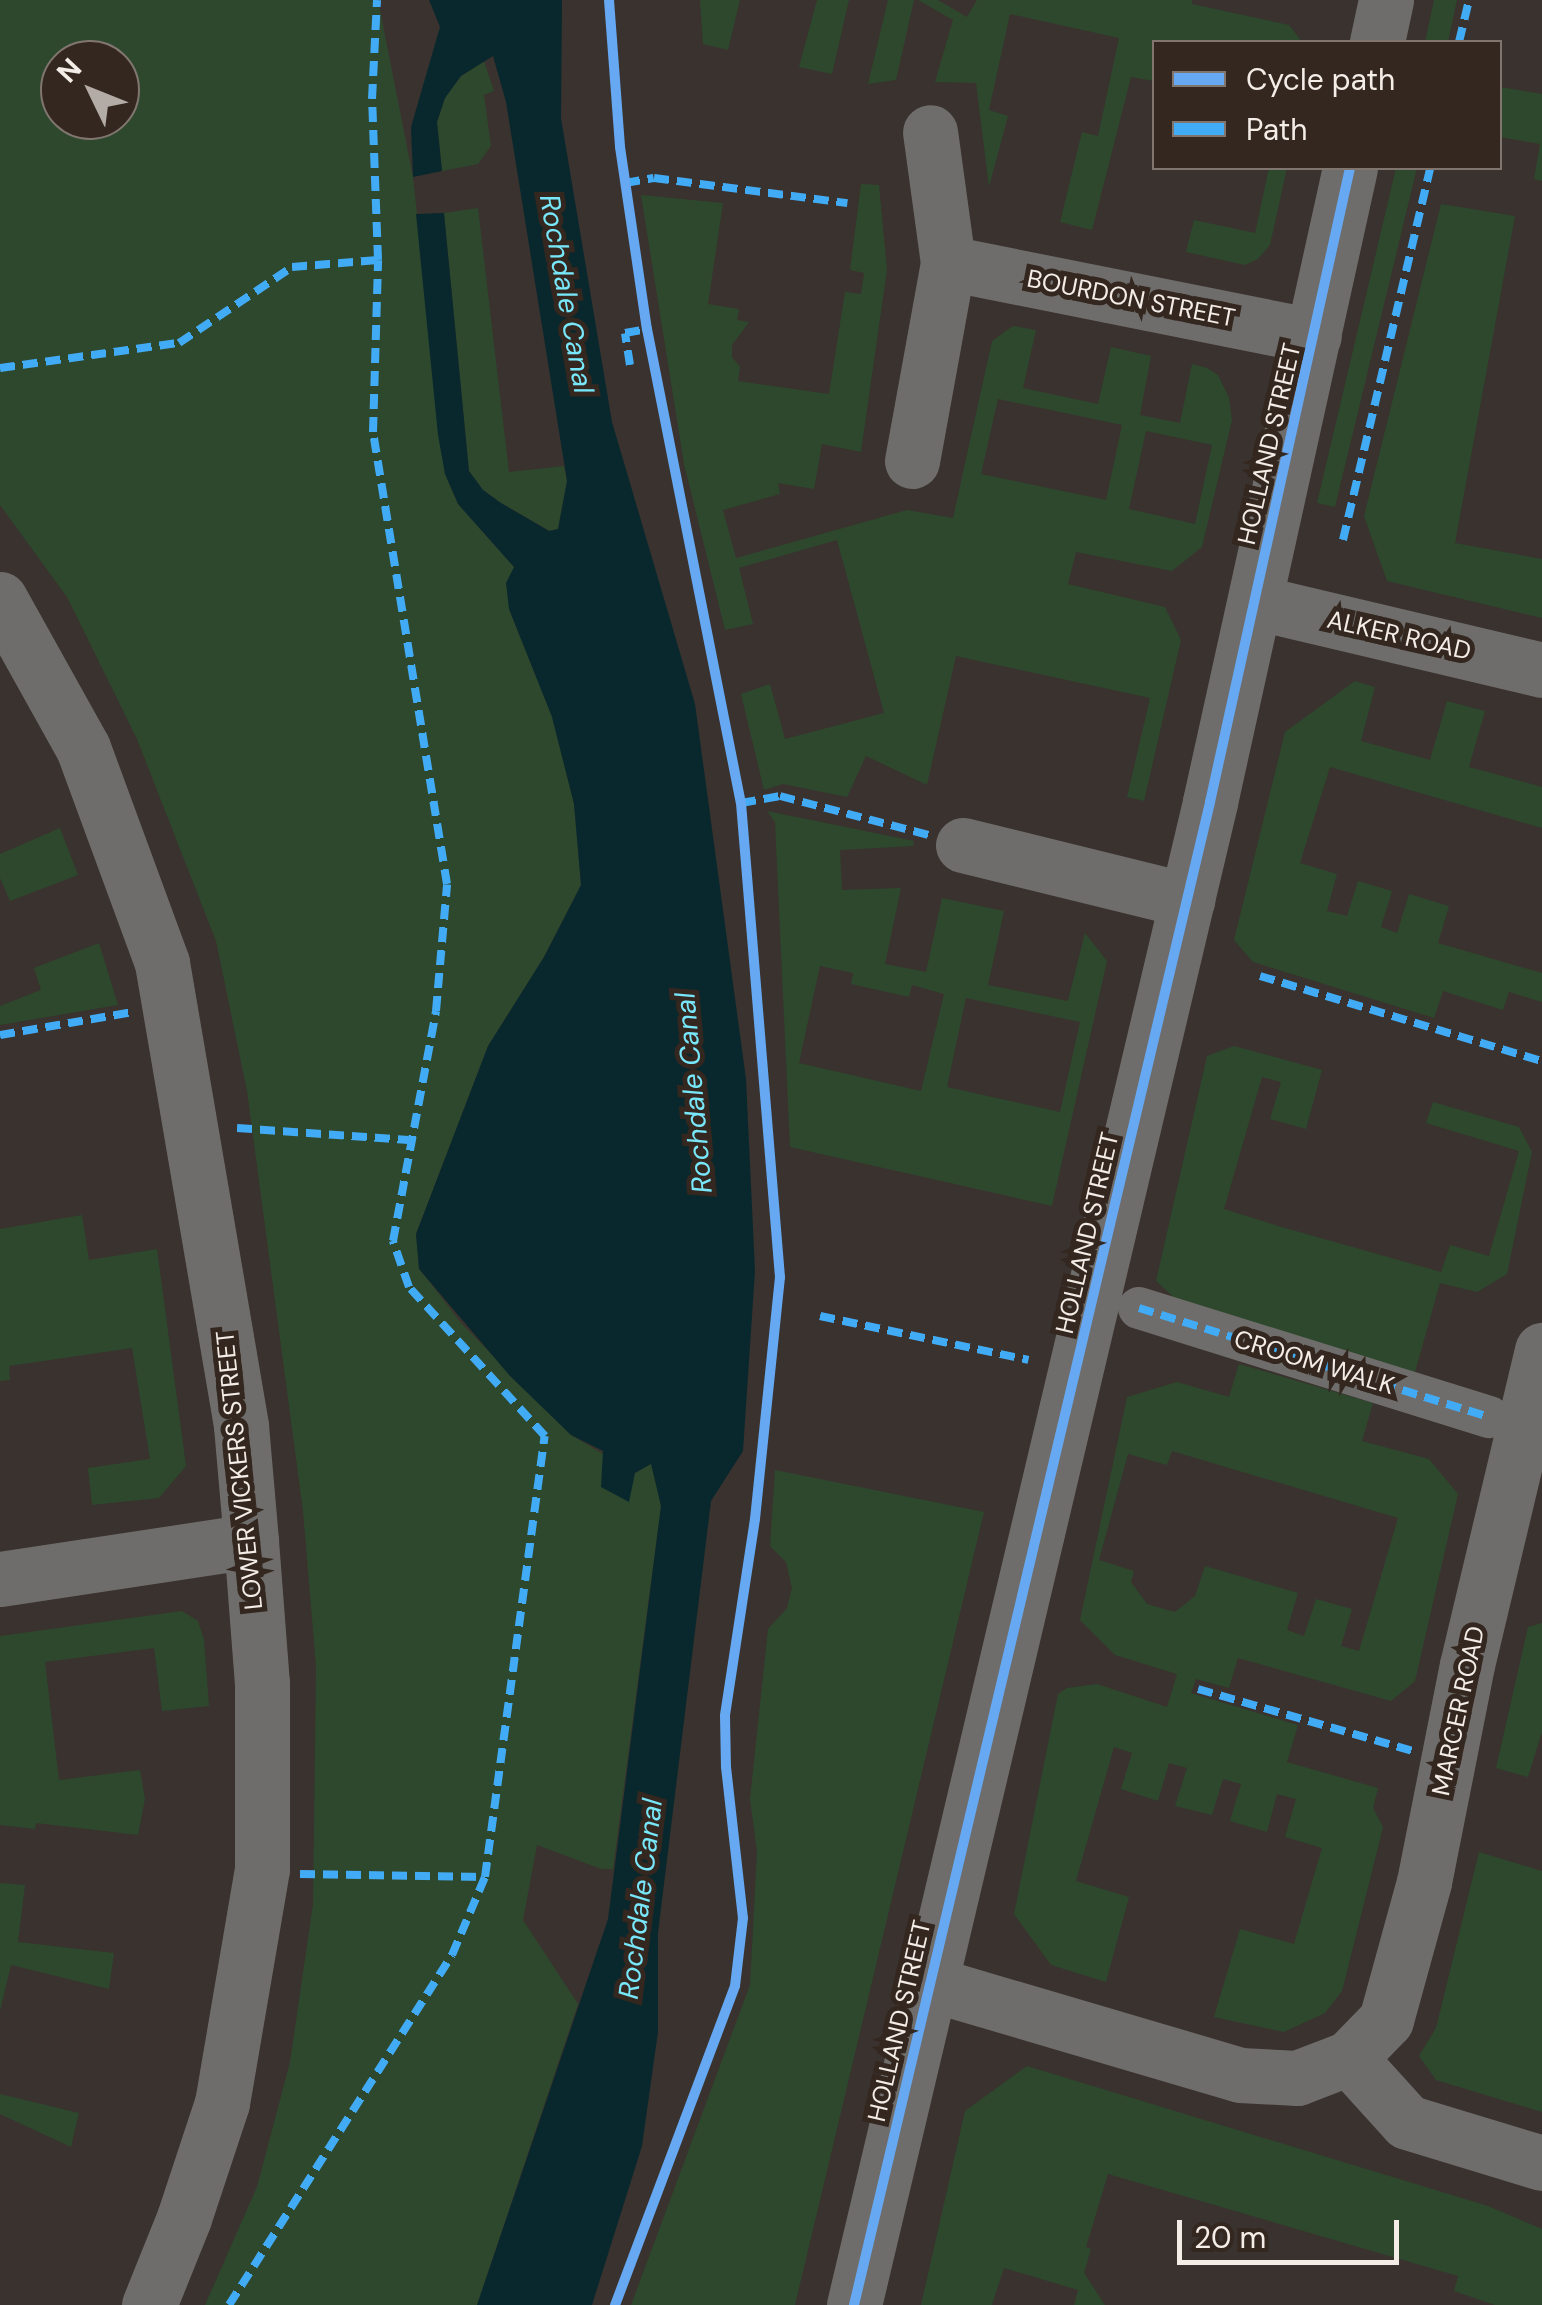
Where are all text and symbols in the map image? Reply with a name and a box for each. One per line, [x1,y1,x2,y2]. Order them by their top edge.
north arrow [40,40,140,140]
legend [1152,40,1502,170]
text: N [49,50,90,91]
text: Cycle path [1246,60,1395,99]
text: Path [1246,110,1308,149]
water label: Rochdale Canal [532,192,600,396]
street label: BOURDON STREET [1024,264,1238,334]
street label: HOLLAND STREET [1232,340,1308,548]
street label: ALKER ROAD [1324,605,1474,667]
water label: Rochdale Canal [668,991,720,1195]
street label: HOLLAND STREET [1050,1129,1126,1337]
street label: CROOM WALK [1230,1324,1398,1402]
street label: LOWER VICKERS STREET [210,1329,270,1611]
street label: MARCER ROAD [1426,1623,1492,1799]
water label: Rochdale Canal [612,1797,670,2001]
street label: HOLLAND STREET [862,1917,938,2125]
scale bar [1182,2200,1404,2262]
text: 20 m [1194,2218,1266,2257]

